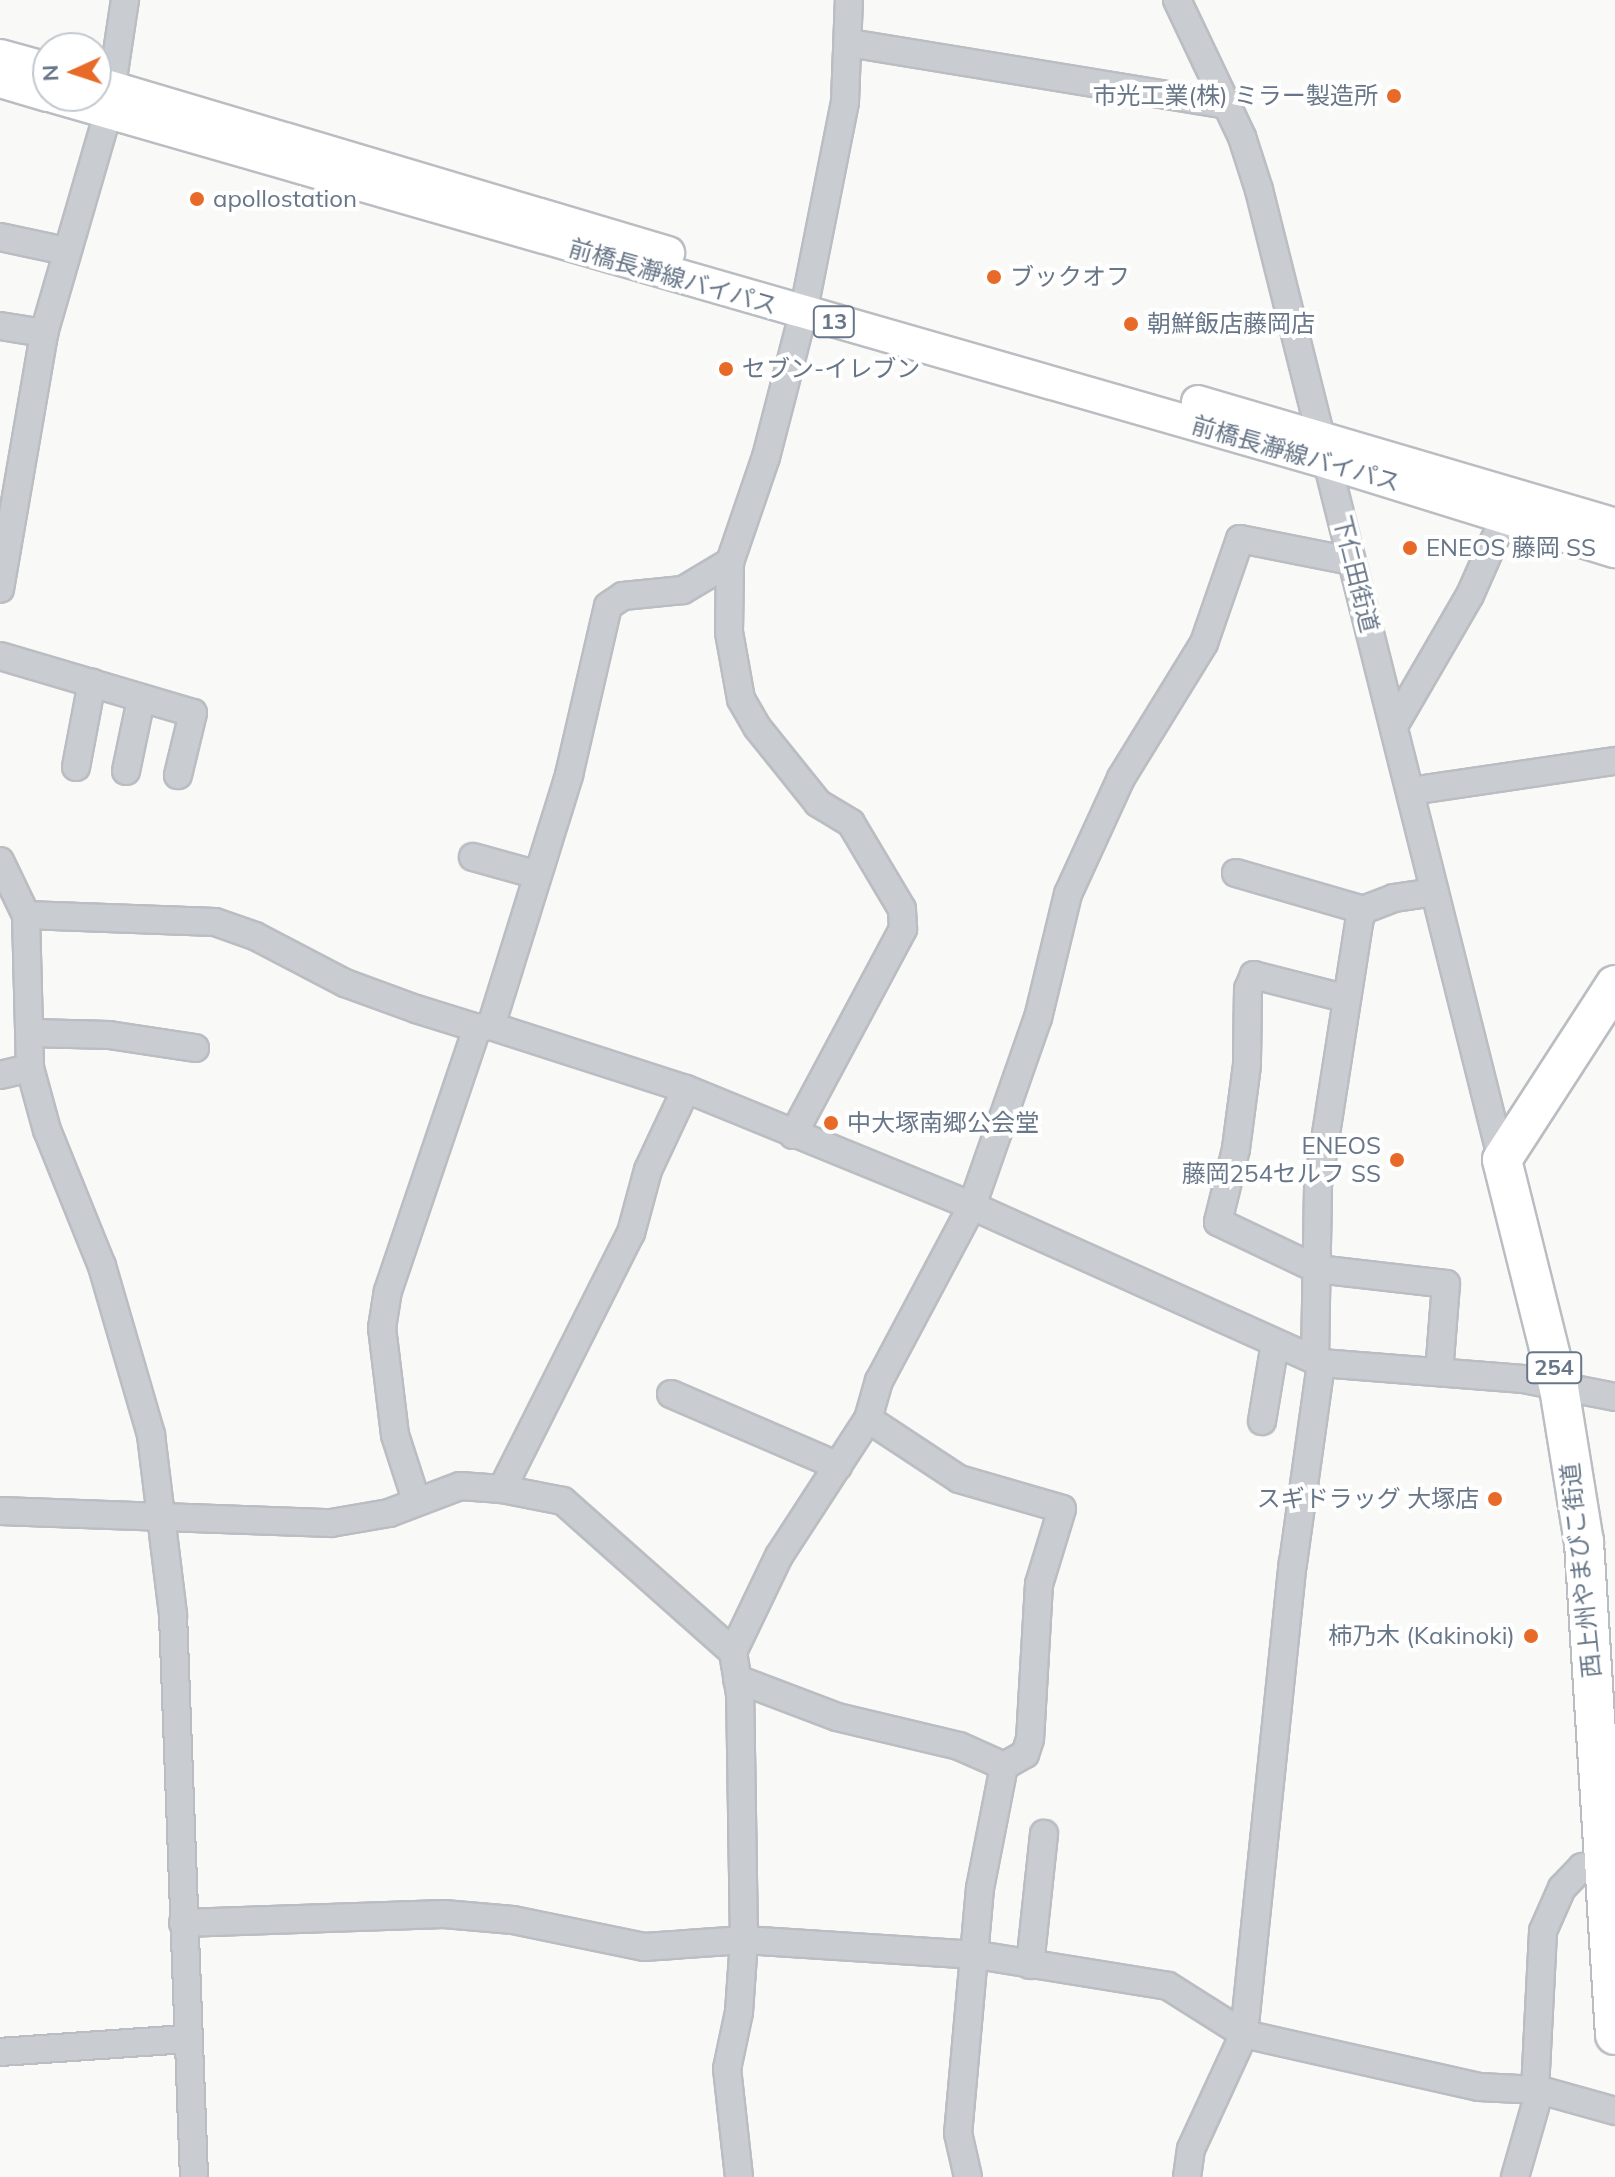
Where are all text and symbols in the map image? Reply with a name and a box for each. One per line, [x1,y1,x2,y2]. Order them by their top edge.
north arrow [32,32,112,112]
text: N [36,64,64,82]
place label: 市光工業(株) ミラー製造所 [1092,82,1378,110]
marker: 市光工業(株) ミラー製造所 [1385,87,1403,105]
place label: apollostation [213,185,357,213]
marker: apollostation [188,190,206,208]
street label: 前橋長瀞線バイパス [565,233,781,321]
place label: ブックオフ [1010,263,1130,291]
marker: ブックオフ [985,268,1003,286]
road number: 13 [812,304,856,340]
place label: 朝鮮飯店藤岡店 [1147,310,1315,338]
marker: 朝鮮飯店藤岡店 [1122,315,1140,333]
place label: セブン-イレブン [742,355,920,383]
marker: セブン-イレブン [717,360,735,378]
street label: 前橋長瀞線バイパス [1188,410,1404,498]
street label: 下仁田街道 [1328,512,1384,636]
place label: ENEOS 藤岡 SS [1426,534,1596,562]
marker: ENEOS 藤岡 SS [1401,539,1419,557]
place label: 中大塚南郷公会堂 [847,1109,1039,1137]
marker: 中大塚南郷公会堂 [822,1114,840,1132]
place label: ENEOS 藤岡254セルフ SS [1182,1132,1381,1188]
marker: ENEOS 藤岡254セルフ SS [1388,1151,1406,1169]
road number: 254 [1526,1350,1582,1386]
street label: 西上州やまびこ街道 [1555,1461,1607,1679]
place label: スギドラッグ 大塚店 [1257,1485,1479,1513]
marker: スギドラッグ 大塚店 [1486,1490,1504,1508]
place label: 柿乃木 (Kakinoki) [1328,1622,1515,1650]
marker: 柿乃木 (Kakinoki) [1522,1627,1540,1645]

